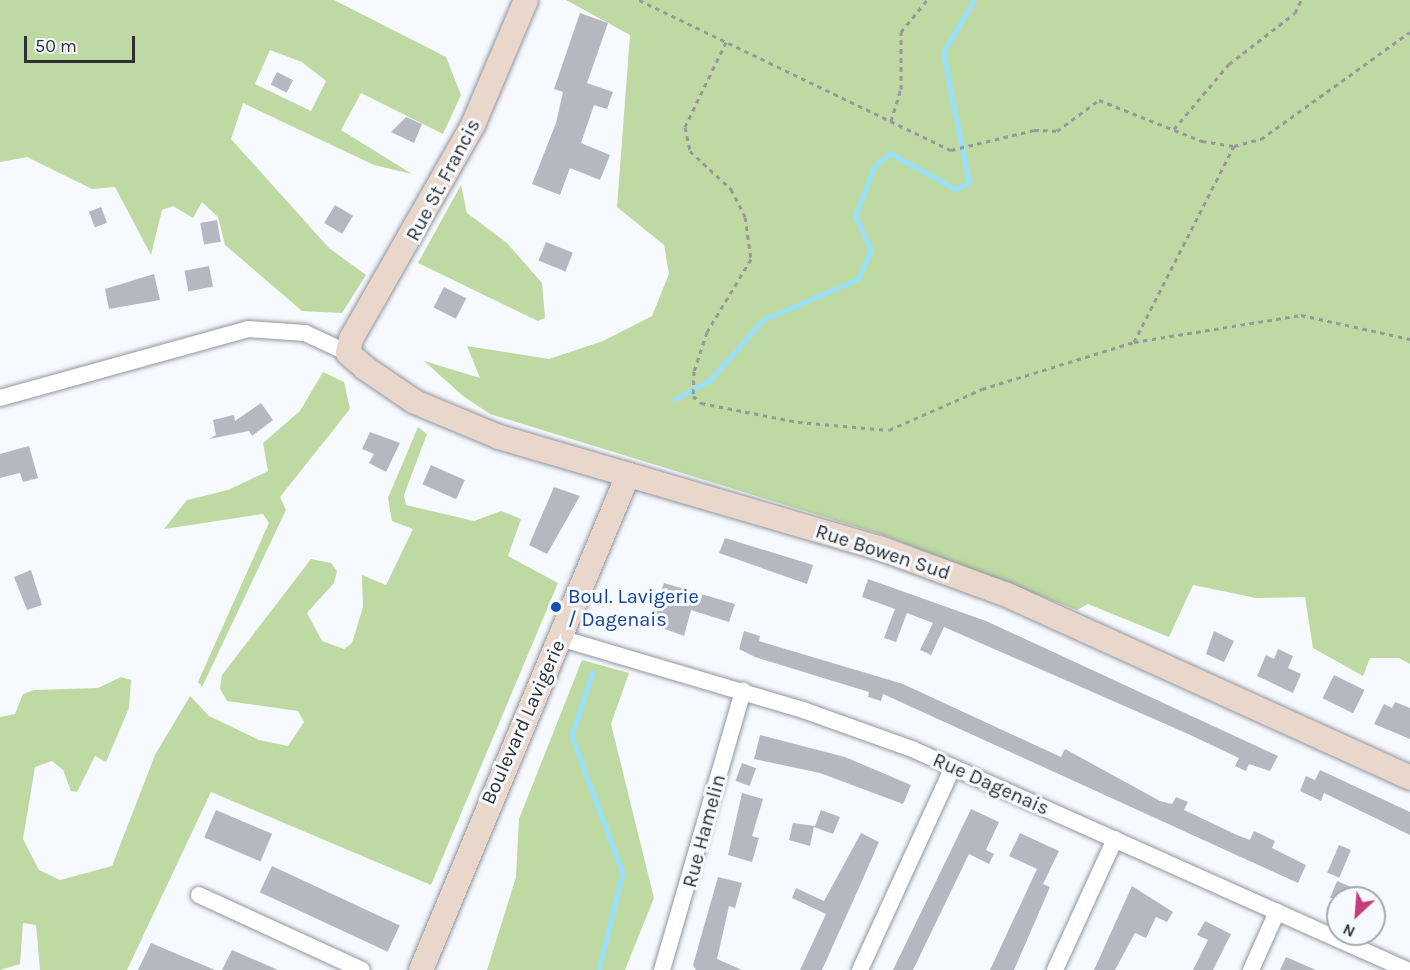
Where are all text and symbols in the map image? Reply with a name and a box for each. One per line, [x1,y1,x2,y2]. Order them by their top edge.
scale bar [27,24,138,62]
text: 50 m [35,35,77,57]
street label: Rue St. Francis [401,115,485,245]
street label: Rue Bowen Sud [813,519,953,585]
place label: Boul. Lavigerie / Dagenais [568,584,699,631]
marker: Boul. Lavigerie / Dagenais [549,600,563,614]
street label: Boulevard Lavigerie [476,636,570,808]
street label: Rue Dagenais [929,748,1053,820]
street label: Rue Hamelin [677,772,731,890]
north arrow [1326,886,1386,946]
text: N [1339,920,1358,942]

